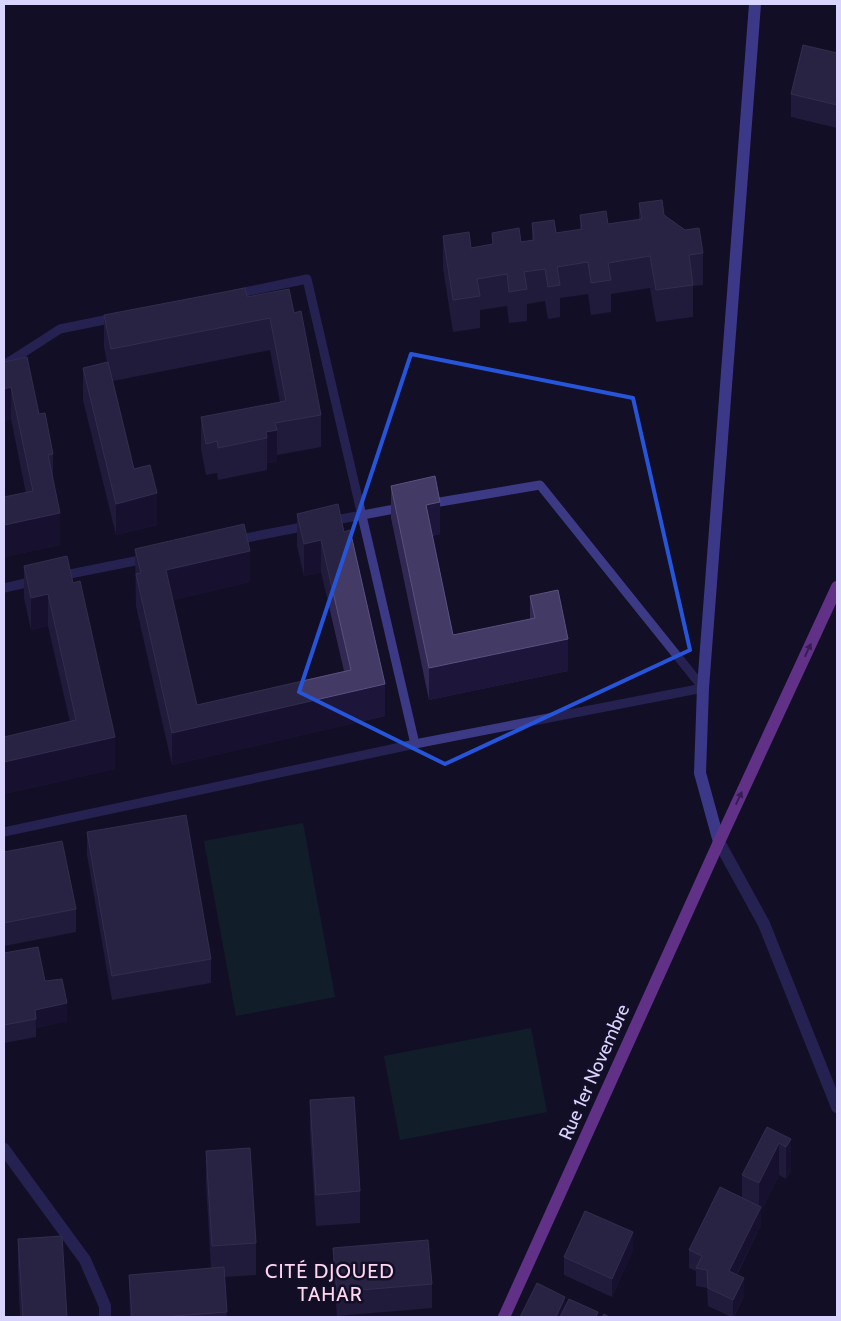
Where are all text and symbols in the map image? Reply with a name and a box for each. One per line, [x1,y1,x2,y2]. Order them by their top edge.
one-way arrow [804,643,812,657]
one-way arrow [736,791,744,805]
street label: Rue 1er Novembre [554,1000,634,1144]
district label: CITÉ DJOUED TAHAR [265,1259,395,1306]

